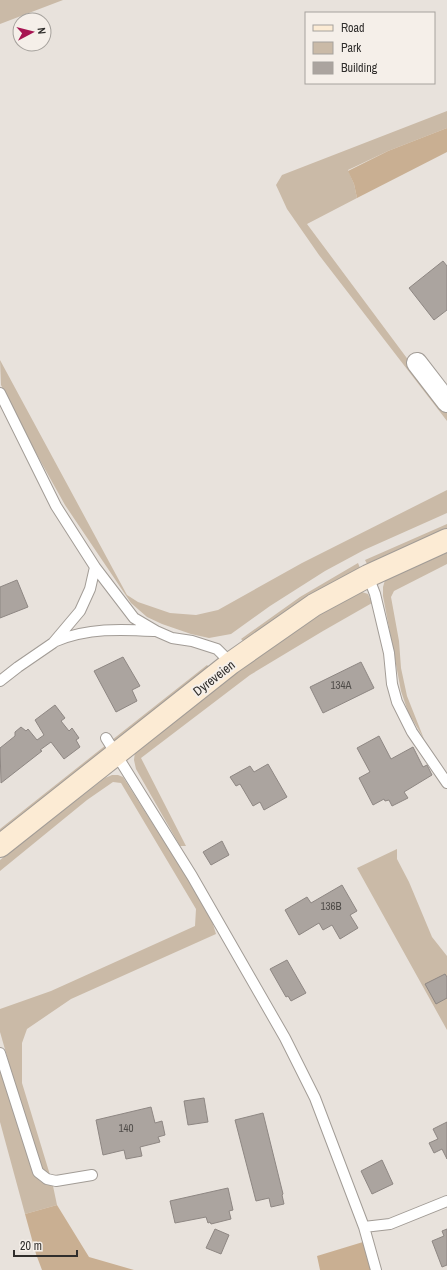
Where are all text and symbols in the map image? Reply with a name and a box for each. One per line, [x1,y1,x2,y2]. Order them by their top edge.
north arrow [12,12,52,52]
legend [305,12,435,84]
text: Road [341,20,365,36]
text: N [35,27,49,35]
text: Park [341,40,361,56]
text: Building [341,60,378,76]
street label: Dyreveien [190,656,238,700]
house number: 134A [330,678,353,692]
house number: 136B [320,899,342,913]
house number: 140 [118,1121,134,1135]
scale bar [14,1232,77,1258]
text: 20 m [20,1238,42,1254]

